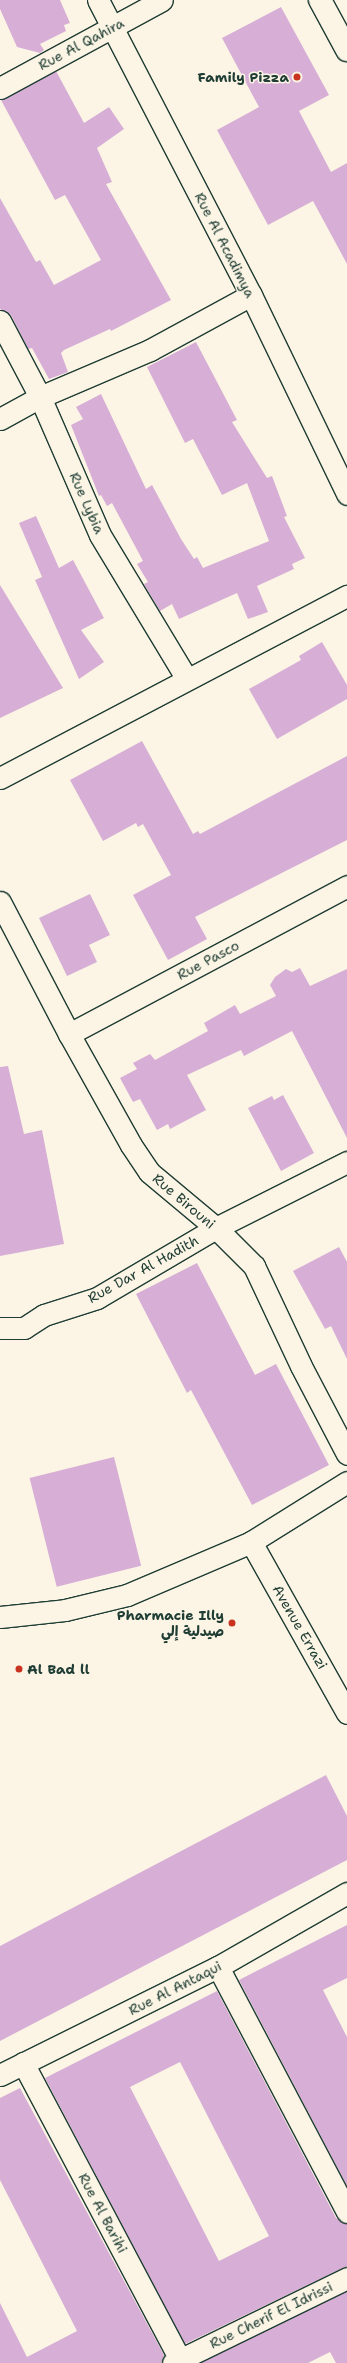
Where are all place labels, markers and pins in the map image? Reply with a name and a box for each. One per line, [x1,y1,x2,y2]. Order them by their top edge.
place label: Family Pizza [197,69,289,85]
marker: Family Pizza [292,72,302,82]
place label: Pharmacie Illy صيدلية إلي [117,1607,224,1640]
marker: Pharmacie Illy صيدلية إلي [227,1618,237,1628]
place label: Al Bad ll [27,1661,90,1677]
marker: Al Bad ll [14,1664,24,1674]

